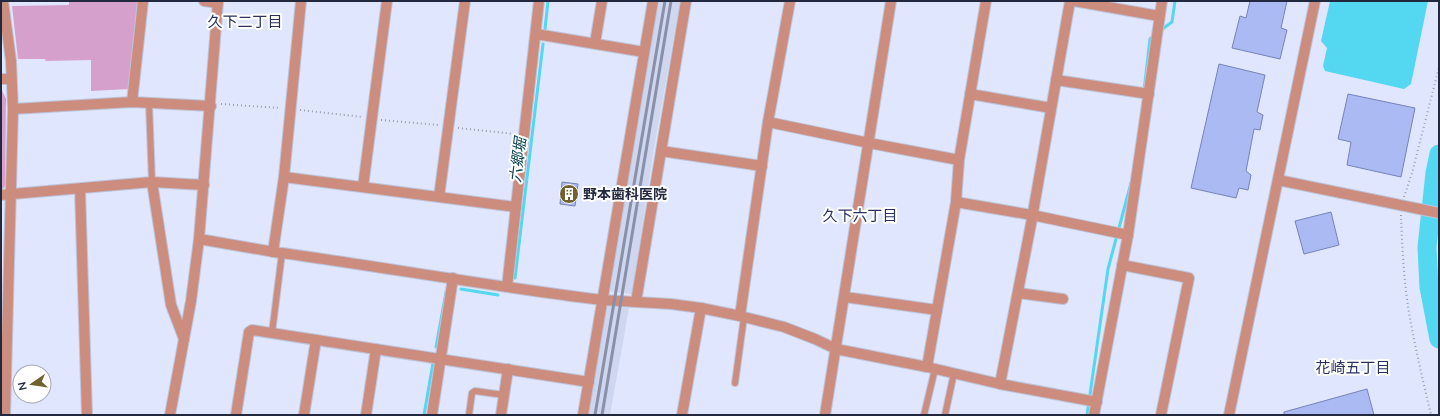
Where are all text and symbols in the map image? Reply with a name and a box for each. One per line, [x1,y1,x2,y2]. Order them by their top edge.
district label: 久下二丁目 [207,12,283,32]
water label: 六郷堀 [505,134,531,184]
building icon: 野本歯科医院 [558,183,580,205]
place label: 野本歯科医院 [583,185,667,204]
district label: 久下六丁目 [822,206,898,226]
district label: 花崎五丁目 [1315,358,1391,378]
north arrow [12,364,52,404]
text: N [15,380,31,392]

